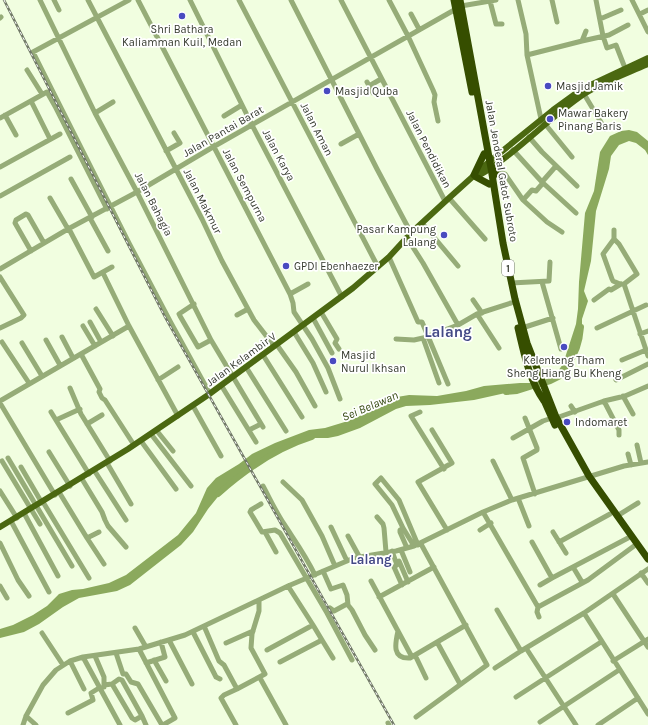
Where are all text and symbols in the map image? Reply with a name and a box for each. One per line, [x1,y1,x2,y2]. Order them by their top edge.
marker: Shri Bathara Kaliamman Kuil, Medan [177,11,187,21]
place label: Shri Bathara Kaliamman Kuil, Medan [122,23,242,49]
place label: Masjid Jamik [556,80,623,93]
marker: Masjid Jamik [543,81,553,91]
place label: Masjid Quba [335,85,398,98]
marker: Masjid Quba [322,86,332,96]
street label: Jalan Jenderal Gatot Subroto [483,99,520,243]
street label: Jalan Aman [298,100,336,158]
street label: Jalan Pantai Barat [181,103,266,160]
place label: Mawar Bakery Pinang Baris [558,107,628,133]
street label: Jalan Pendidikan [403,108,454,190]
marker: Mawar Bakery Pinang Baris [545,114,555,124]
street label: Jalan Karya [259,127,298,183]
street label: Jalan Sempurna [220,146,269,224]
street label: Jalan Makmur [181,166,225,236]
street label: Jalan Bahagia [132,170,175,238]
place label: Pasar Kampung Lalang [356,223,437,249]
marker: Pasar Kampung Lalang [439,230,449,240]
place label: GPDI Ebenhaezer [294,260,378,273]
road number: 1 [502,260,514,276]
marker: GPDI Ebenhaezer [281,261,291,271]
district label: Lalang [424,323,472,341]
street label: Jalan Kelambir V [204,330,279,389]
marker: Kelenteng Tham Sheng Hiang Bu Kheng [559,342,569,352]
place label: Masjid Nurul Ikhsan [341,349,406,375]
place label: Kelenteng Tham Sheng Hiang Bu Kheng [507,354,622,380]
marker: Masjid Nurul Ikhsan [328,356,338,366]
water label: Sei Belawan [340,388,400,424]
place label: Indomaret [575,416,627,429]
marker: Indomaret [562,417,572,427]
district label: Lalang [350,552,392,567]

